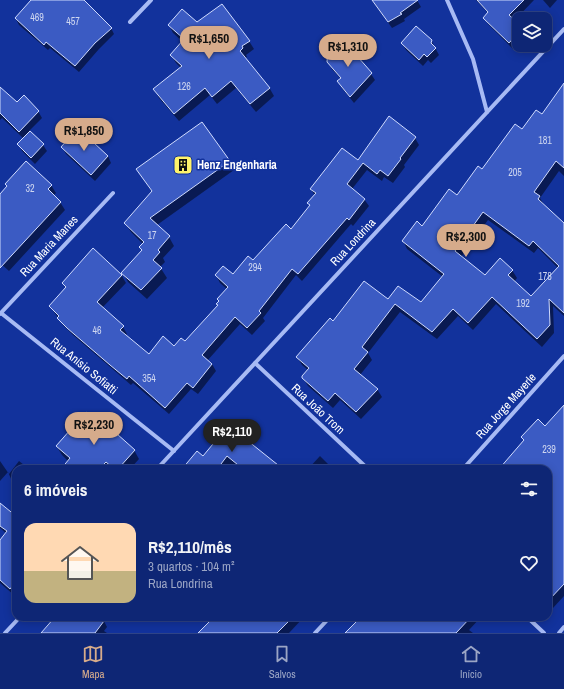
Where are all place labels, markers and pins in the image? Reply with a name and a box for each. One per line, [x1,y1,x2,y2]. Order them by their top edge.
pin: R$1,650 [172,26,246,60]
pin: R$1,310 [311,34,385,68]
pin: R$1,850 [47,118,121,152]
building icon: Henz Engenharia [172,154,194,176]
place label: Henz Engenharia [197,157,277,173]
pin: R$2,300 [429,224,503,258]
pin: R$2,230 [57,412,131,446]
pin: R$2,110 [195,419,269,453]

